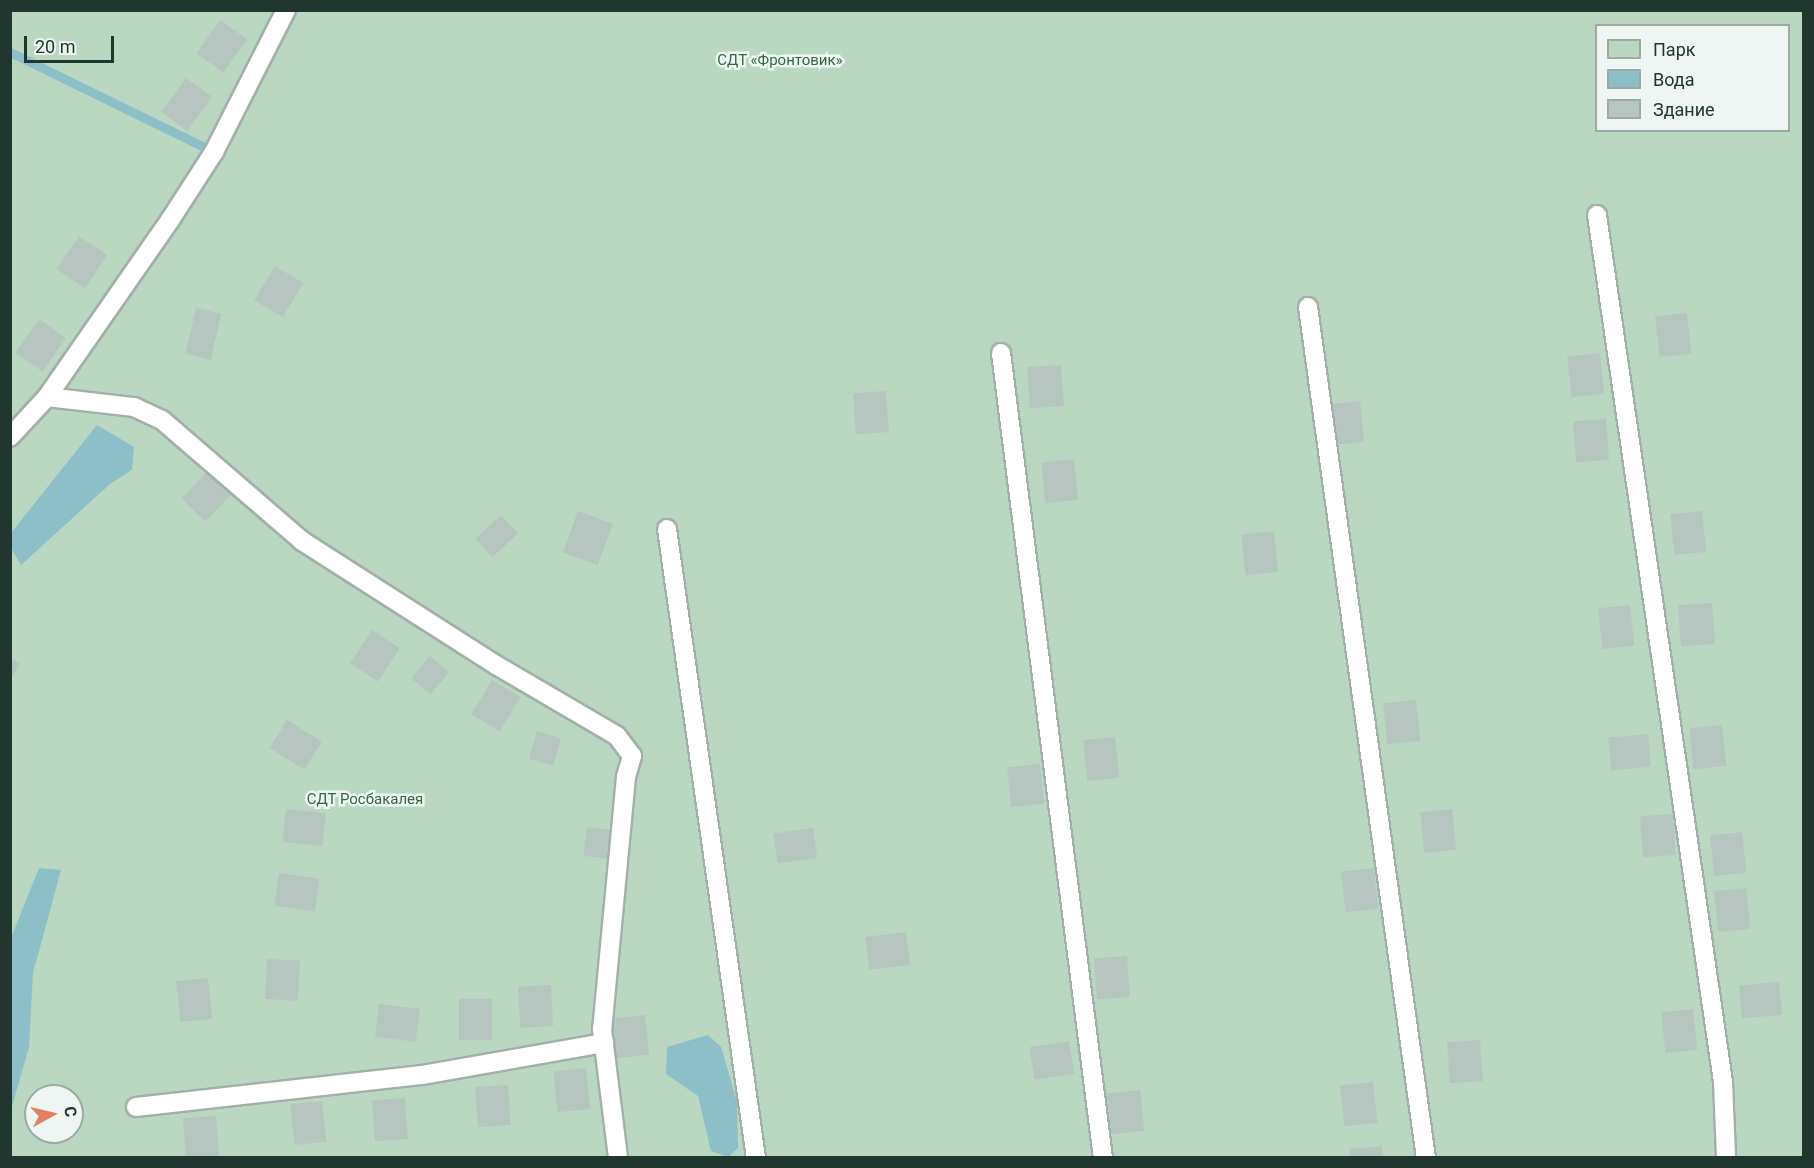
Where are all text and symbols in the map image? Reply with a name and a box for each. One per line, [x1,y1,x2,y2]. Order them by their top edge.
scale bar [27,24,117,62]
legend [1595,24,1790,132]
text: 20 m [35,36,75,57]
text: Парк [1653,39,1695,60]
park label: СДТ «Фронтовик» [717,52,843,70]
text: Вода [1653,69,1695,90]
text: Здание [1653,99,1715,120]
park label: СДТ Росбакалея [307,791,423,809]
north arrow [24,1084,84,1144]
text: С [60,1105,80,1118]

